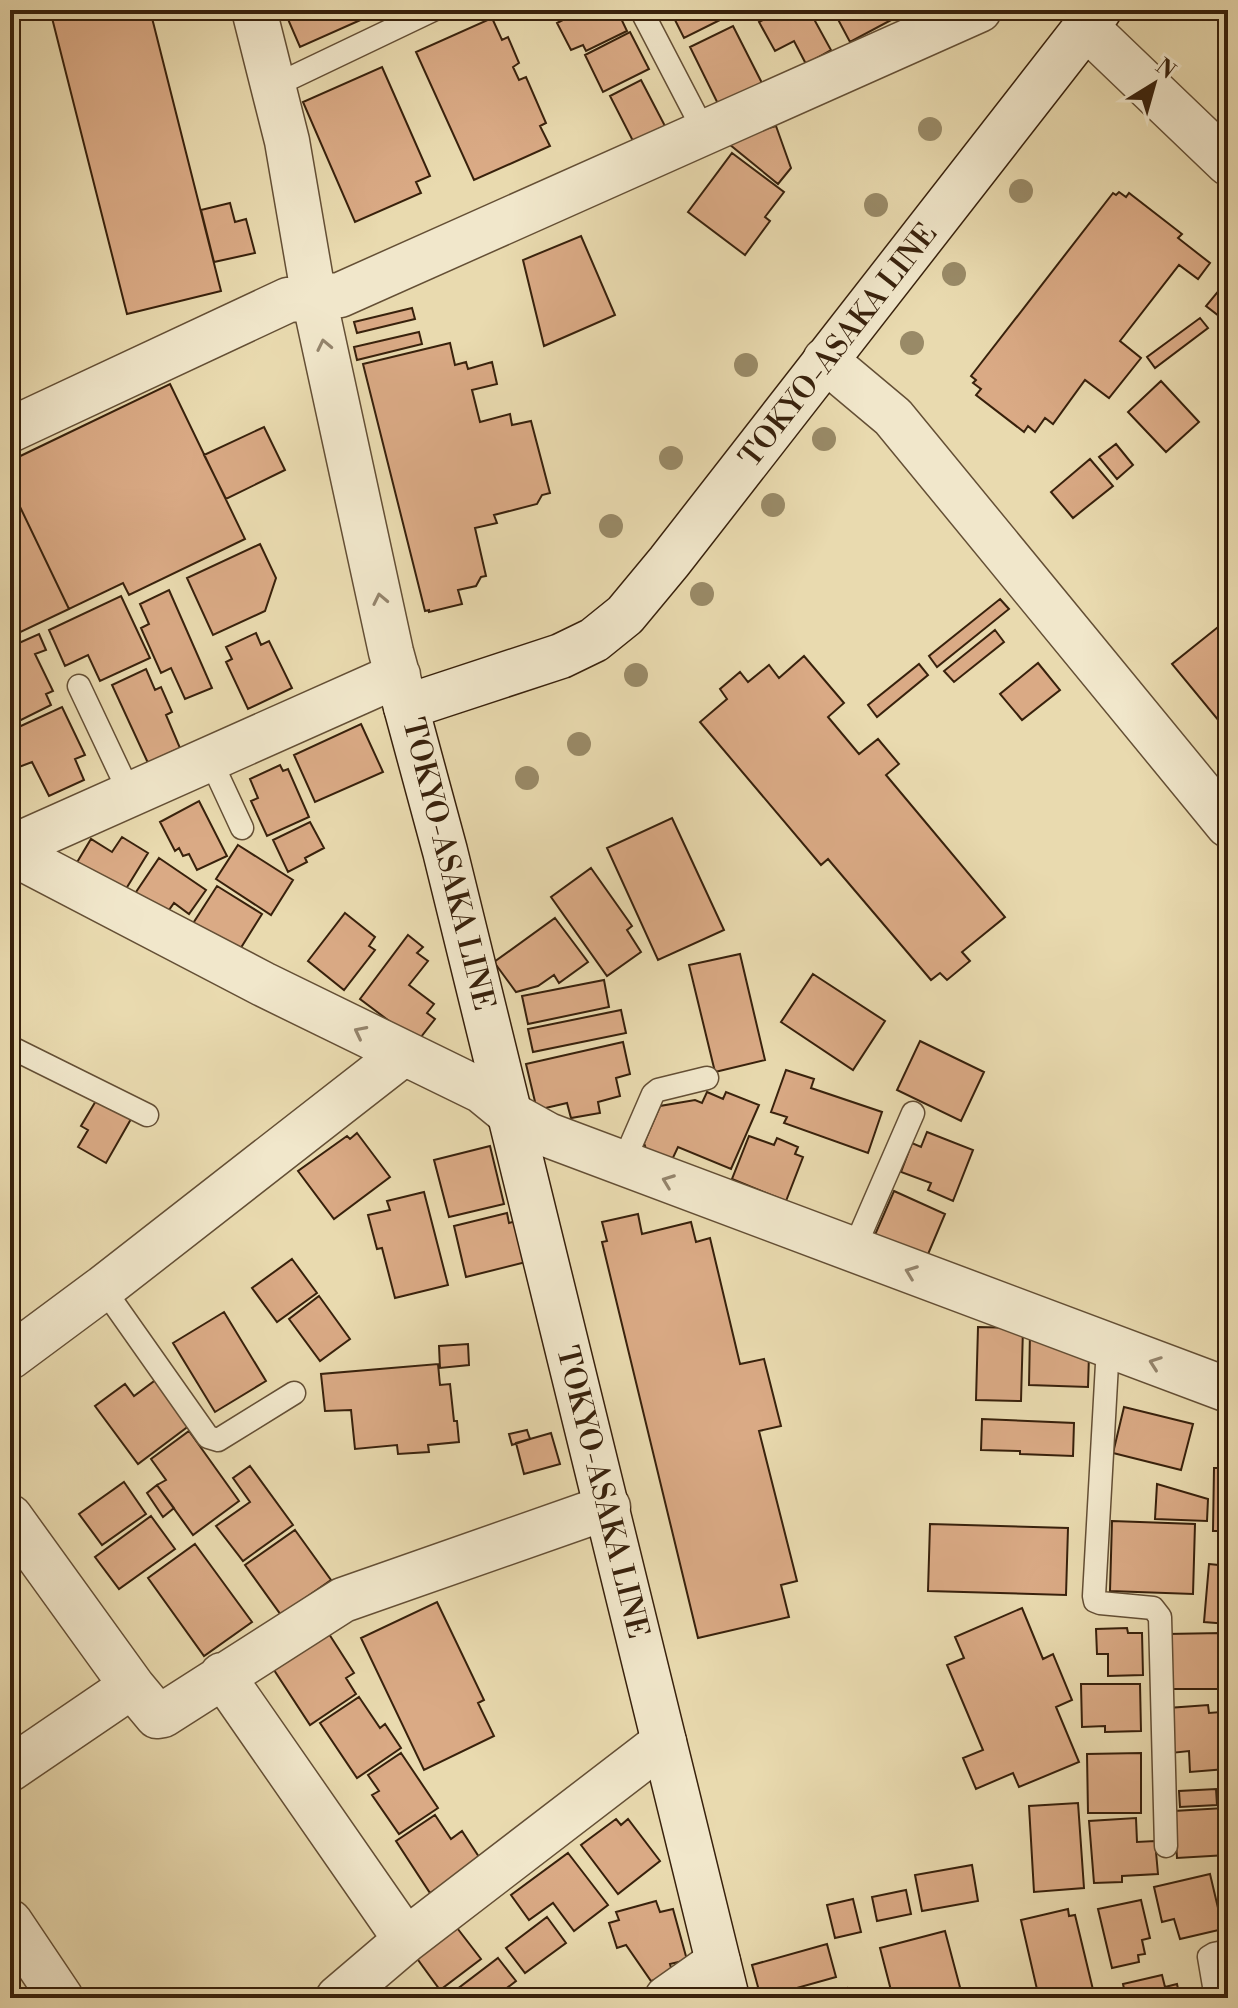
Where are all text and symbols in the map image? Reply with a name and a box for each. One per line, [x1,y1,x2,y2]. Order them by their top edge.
north arrow [1114,44,1194,124]
text: N [1150,53,1181,86]
street label: TOKYO-ASAKA LINE [732,216,946,475]
one-way arrow [316,339,333,353]
one-way arrow [372,593,389,607]
street label: TOKYO-ASAKA LINE [393,714,503,1014]
one-way arrow [353,1026,368,1042]
one-way arrow [662,1174,676,1191]
one-way arrow [905,1265,919,1282]
street label: TOKYO-ASAKA LINE [547,1342,657,1642]
one-way arrow [1149,1356,1163,1373]

